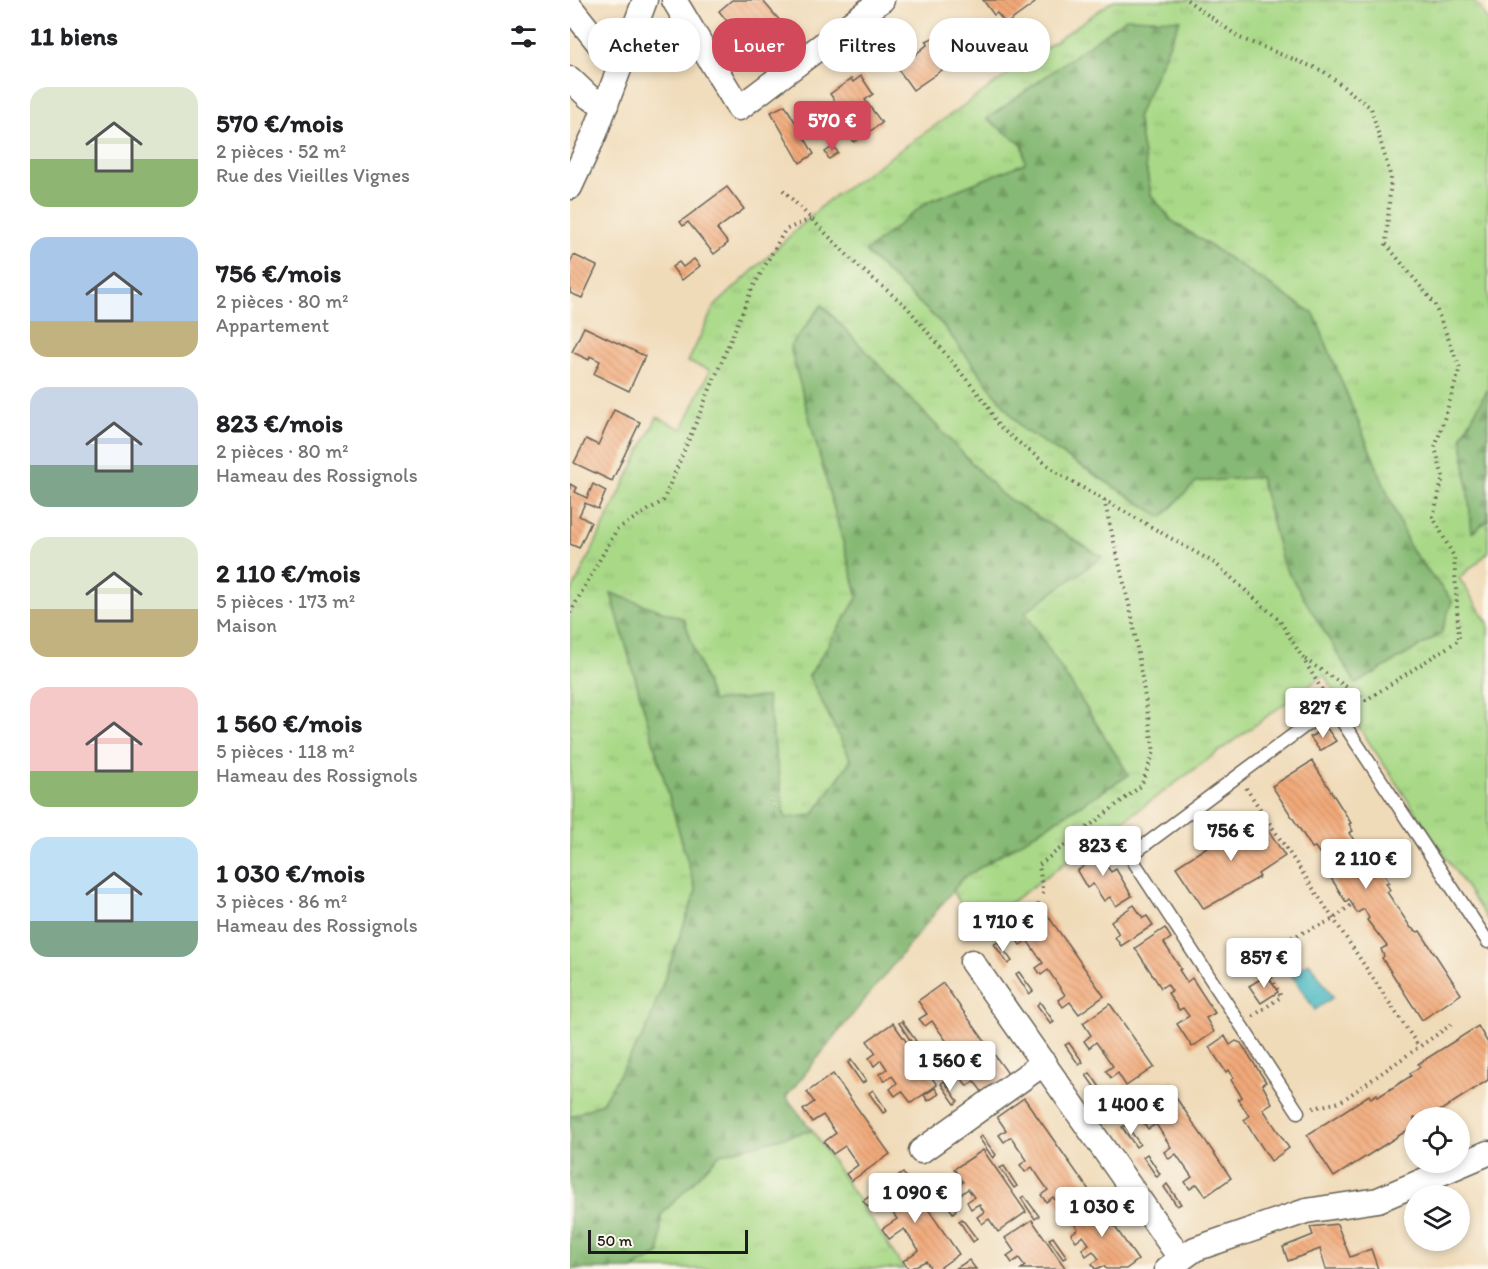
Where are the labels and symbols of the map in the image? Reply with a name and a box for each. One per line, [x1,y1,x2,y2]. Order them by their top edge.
pin: 570 € [790,101,874,152]
pin: 827 € [1281,688,1365,739]
pin: 756 € [1189,811,1273,862]
pin: 823 € [1061,826,1145,877]
pin: 2 110 € [1311,839,1421,890]
pin: 1 710 € [948,902,1058,953]
pin: 857 € [1222,938,1306,989]
pin: 1 560 € [895,1041,1005,1092]
pin: 1 400 € [1076,1085,1186,1136]
pin: 1 090 € [860,1173,970,1224]
pin: 1 030 € [1047,1187,1157,1238]
scale bar [588,1227,748,1254]

